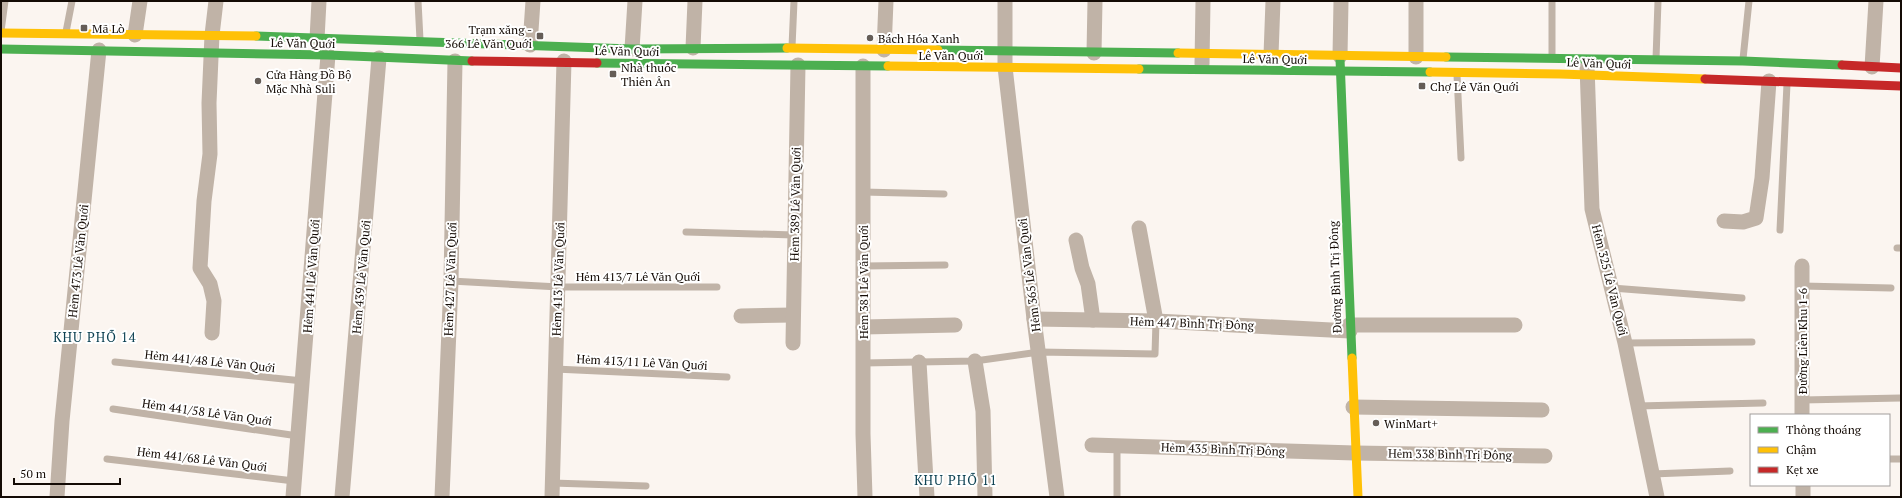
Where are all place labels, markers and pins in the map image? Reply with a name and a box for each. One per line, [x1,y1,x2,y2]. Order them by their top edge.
place label: Mã Lò [92,21,125,36]
place label: Trạm xăng - 366 Lê Văn Quới [445,22,532,51]
marker: Mã Lò [79,23,89,33]
marker: Trạm xăng - 366 Lê Văn Quới [535,31,545,41]
place label: Bách Hóa Xanh [878,31,960,46]
marker: Bách Hóa Xanh [865,33,875,43]
place label: Nhà thuốc Thiên Ân [621,60,677,89]
place label: Cửa Hàng Đồ Bộ Mặc Nhà Suli [266,67,351,96]
marker: Nhà thuốc Thiên Ân [608,69,618,79]
marker: Cửa Hàng Đồ Bộ Mặc Nhà Suli [253,76,263,86]
place label: Chợ Lê Văn Quới [1430,79,1519,94]
marker: Chợ Lê Văn Quới [1417,81,1427,91]
place label: WinMart+ [1384,416,1438,431]
marker: WinMart+ [1371,418,1381,428]

